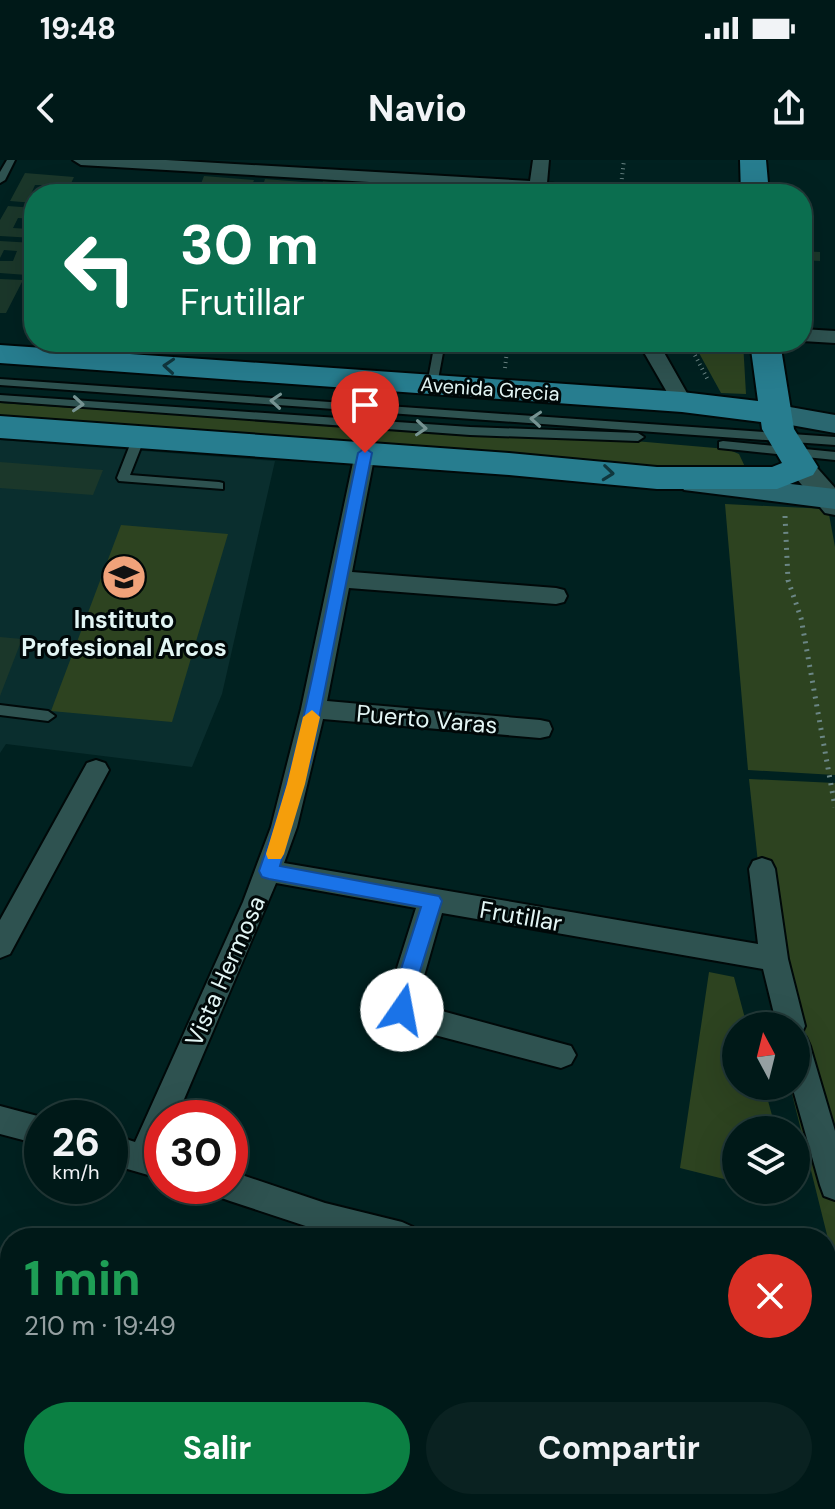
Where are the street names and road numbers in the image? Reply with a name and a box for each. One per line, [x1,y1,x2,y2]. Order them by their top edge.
street label: Avenida Grecia [420,371,560,407]
street label: Puerto Varas [355,697,499,741]
street label: Vista Hermosa [178,891,272,1051]
street label: Frutillar [477,894,565,939]

